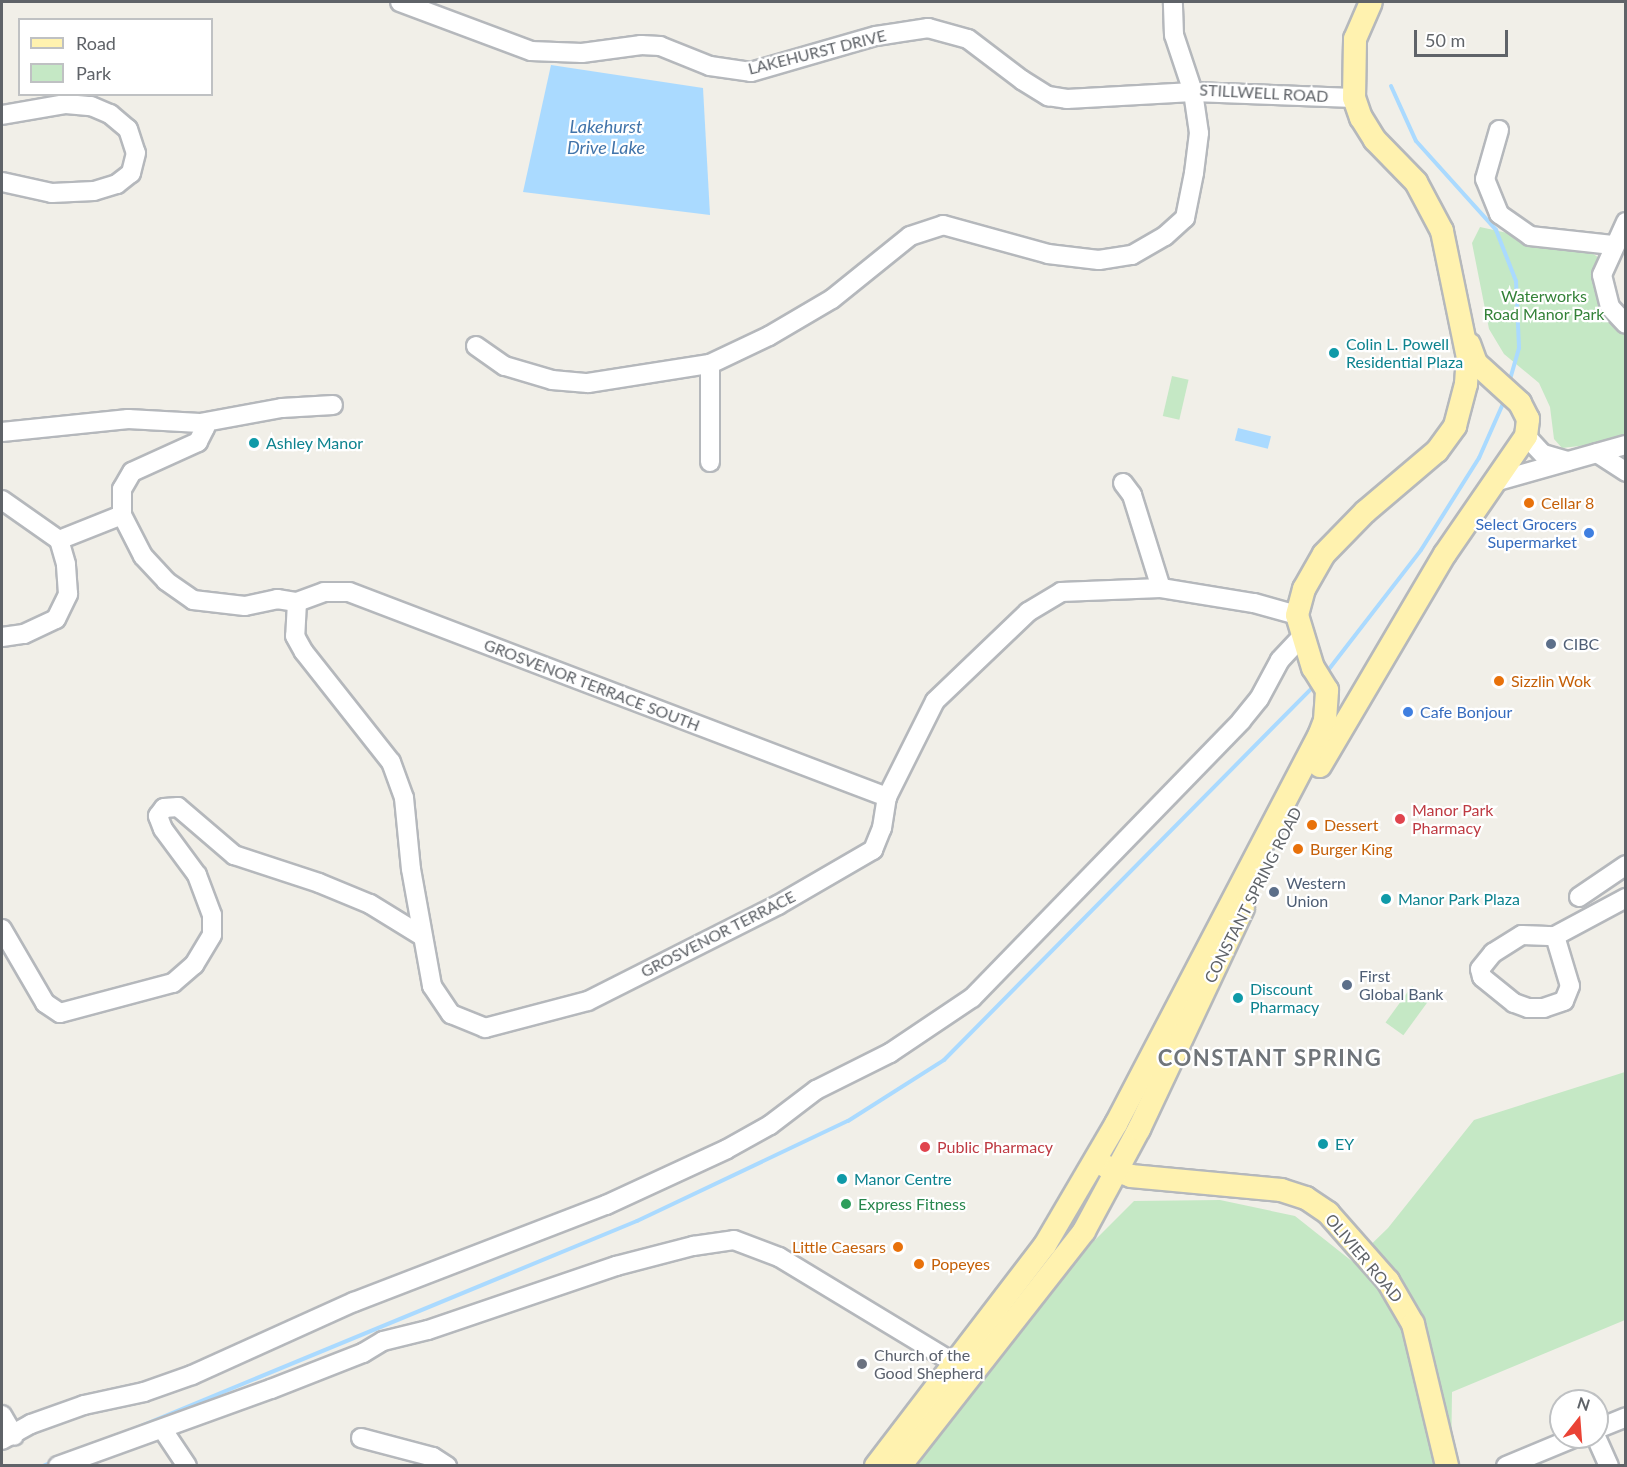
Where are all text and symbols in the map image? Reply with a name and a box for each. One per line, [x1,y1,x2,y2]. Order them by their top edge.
legend [18,18,213,96]
scale bar [1417,18,1512,56]
street label: LAKEHURST DRIVE [746,26,888,78]
text: 50 m [1425,29,1465,51]
text: Road [76,32,116,54]
text: Park [76,62,111,84]
street label: STILLWELL ROAD [1199,80,1329,106]
water label: Lakehurst Drive Lake [567,116,645,158]
park label: Waterworks Road Manor Park [1483,286,1605,324]
place label: Colin L. Powell Residential Plaza [1346,334,1463,372]
marker: Colin L. Powell Residential Plaza [1327,346,1341,360]
place label: Ashley Manor [266,433,363,453]
marker: Ashley Manor [247,436,261,450]
place label: Cellar 8 [1541,493,1595,513]
marker: Cellar 8 [1522,496,1536,510]
place label: Select Grocers Supermarket [1475,514,1577,552]
marker: Select Grocers Supermarket [1582,526,1596,540]
place label: CIBC [1563,634,1599,654]
street label: GROSVENOR TERRACE SOUTH [481,635,703,735]
marker: CIBC [1544,637,1558,651]
place label: Sizzlin Wok [1511,671,1591,691]
marker: Sizzlin Wok [1492,674,1506,688]
place label: Cafe Bonjour [1420,702,1512,722]
marker: Cafe Bonjour [1401,705,1415,719]
place label: Manor Park Pharmacy [1412,800,1494,838]
street label: CONSTANT SPRING ROAD [1200,804,1306,986]
marker: Manor Park Pharmacy [1393,812,1407,826]
place label: Dessert [1324,815,1378,835]
marker: Dessert [1305,818,1319,832]
place label: Burger King [1310,839,1393,859]
marker: Burger King [1291,842,1305,856]
place label: Western Union [1286,873,1346,911]
marker: Western Union [1267,885,1281,899]
street label: GROSVENOR TERRACE [637,887,799,981]
place label: Manor Park Plaza [1398,889,1520,909]
marker: Manor Park Plaza [1379,892,1393,906]
place label: First Global Bank [1359,966,1443,1004]
marker: First Global Bank [1340,978,1354,992]
place label: Discount Pharmacy [1250,979,1319,1017]
marker: Discount Pharmacy [1231,991,1245,1005]
district label: CONSTANT SPRING [1157,1045,1383,1071]
place label: EY [1335,1134,1354,1154]
place label: Public Pharmacy [937,1137,1053,1157]
marker: EY [1316,1137,1330,1151]
marker: Public Pharmacy [918,1140,932,1154]
place label: Manor Centre [854,1169,952,1189]
marker: Manor Centre [835,1172,849,1186]
place label: Express Fitness [858,1194,966,1214]
marker: Express Fitness [839,1197,853,1211]
street label: OLIVIER ROAD [1321,1210,1407,1306]
place label: Little Caesars [792,1237,886,1257]
marker: Little Caesars [891,1240,905,1254]
place label: Popeyes [931,1254,990,1274]
marker: Popeyes [912,1257,926,1271]
place label: Church of the Good Shepherd [874,1345,984,1383]
marker: Church of the Good Shepherd [855,1357,869,1371]
north arrow [1549,1389,1609,1449]
text: N [1575,1392,1592,1414]

